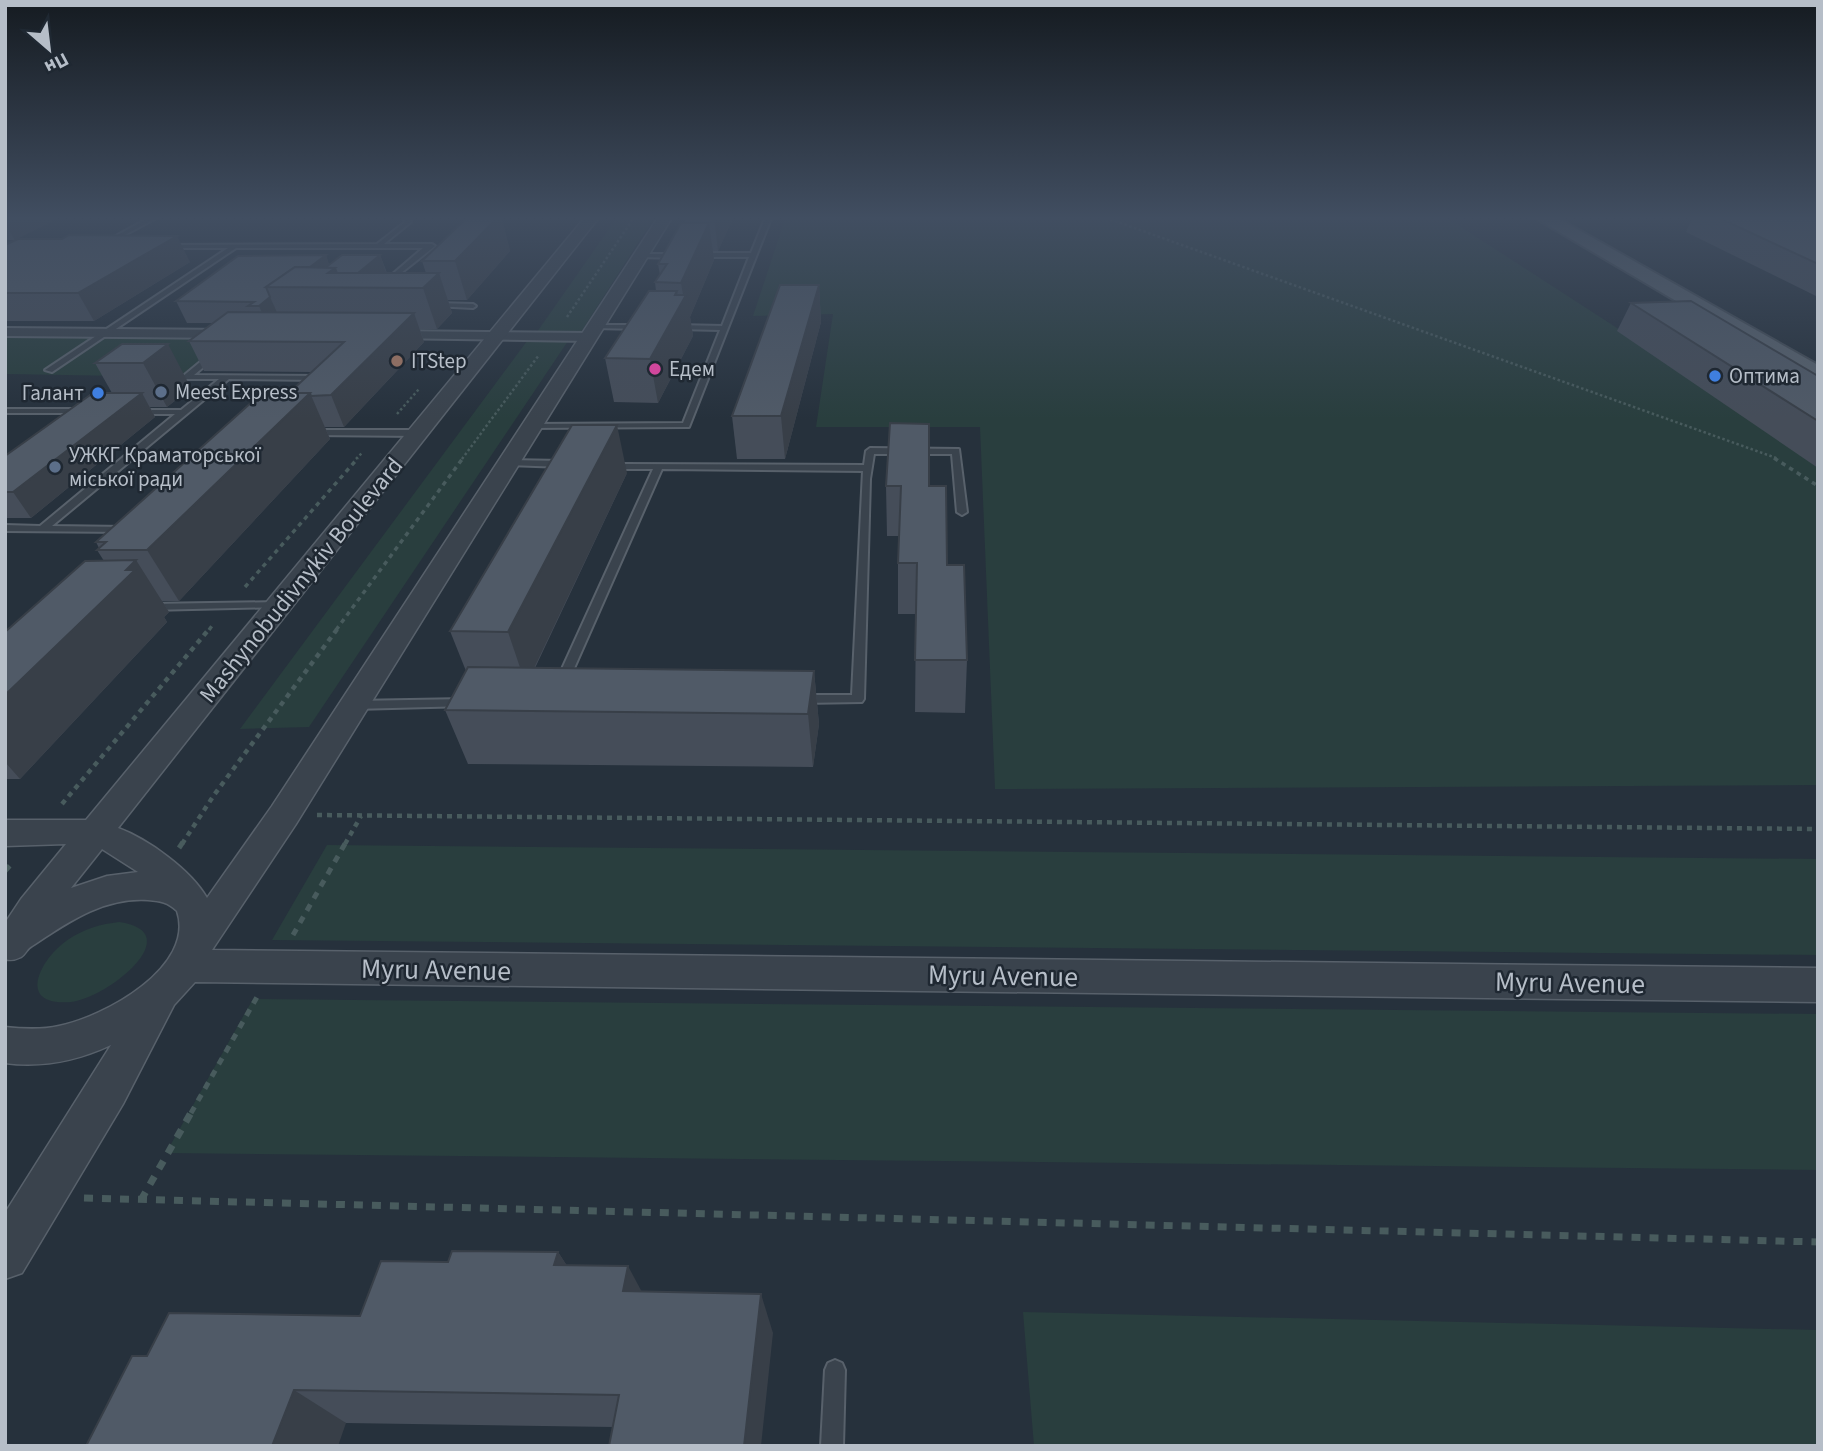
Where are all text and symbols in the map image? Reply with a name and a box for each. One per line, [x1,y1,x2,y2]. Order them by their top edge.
north arrow [14,14,84,84]
text: Пн [39,45,73,80]
place label: ITStep [411,346,467,376]
marker: ITStep [389,353,405,369]
place label: Едем [669,354,715,384]
marker: Едем [647,361,663,377]
place label: Оптима [1729,361,1800,391]
marker: Оптима [1707,368,1723,384]
place label: Meest Express [175,377,298,407]
place label: Галант [22,378,84,408]
marker: Meest Express [153,384,169,400]
marker: Галант [90,385,106,401]
place label: УЖКГ Краматорської міської ради [69,440,261,494]
street label: Mashynobudivnykiv Boulevard [191,450,412,711]
marker: УЖКГ Краматорської міської ради [47,459,63,475]
street label: Myru Avenue [361,949,511,991]
street label: Myru Avenue [928,955,1078,997]
street label: Myru Avenue [1495,962,1645,1004]

